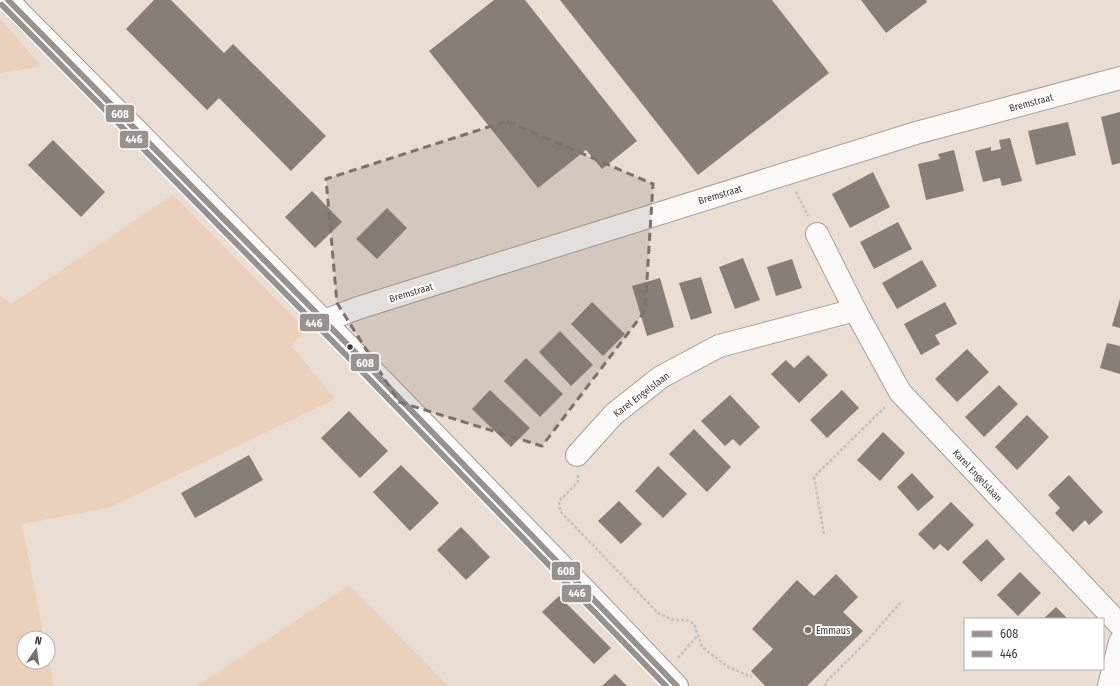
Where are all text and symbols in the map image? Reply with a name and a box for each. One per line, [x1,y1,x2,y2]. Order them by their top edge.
street label: Bremstraat [1008,91,1055,115]
line badge: 608 [105,104,135,123]
text: 608 [111,108,129,121]
line badge: 446 [119,130,149,149]
text: 446 [125,133,143,146]
street label: Bremstraat [697,182,744,207]
street label: Bremstraat [388,280,435,305]
line badge: 446 [299,313,330,332]
text: 446 [305,317,323,330]
unlabelled marker [345,342,355,352]
line badge: 608 [350,353,380,372]
text: 608 [356,357,374,370]
street label: Karel Engelslaan [611,370,672,420]
street label: Karel Engelslaan [950,447,1005,504]
line badge: 608 [551,561,581,581]
text: 608 [557,565,575,578]
line badge: 446 [561,584,592,603]
text: 446 [568,587,586,600]
legend [964,618,1104,670]
marker: Emmaus [803,625,813,635]
place label: Emmaus [816,625,850,637]
text: 608 [1000,627,1018,641]
north arrow [16,630,56,670]
text: N [33,634,43,648]
text: 446 [1000,647,1018,661]

